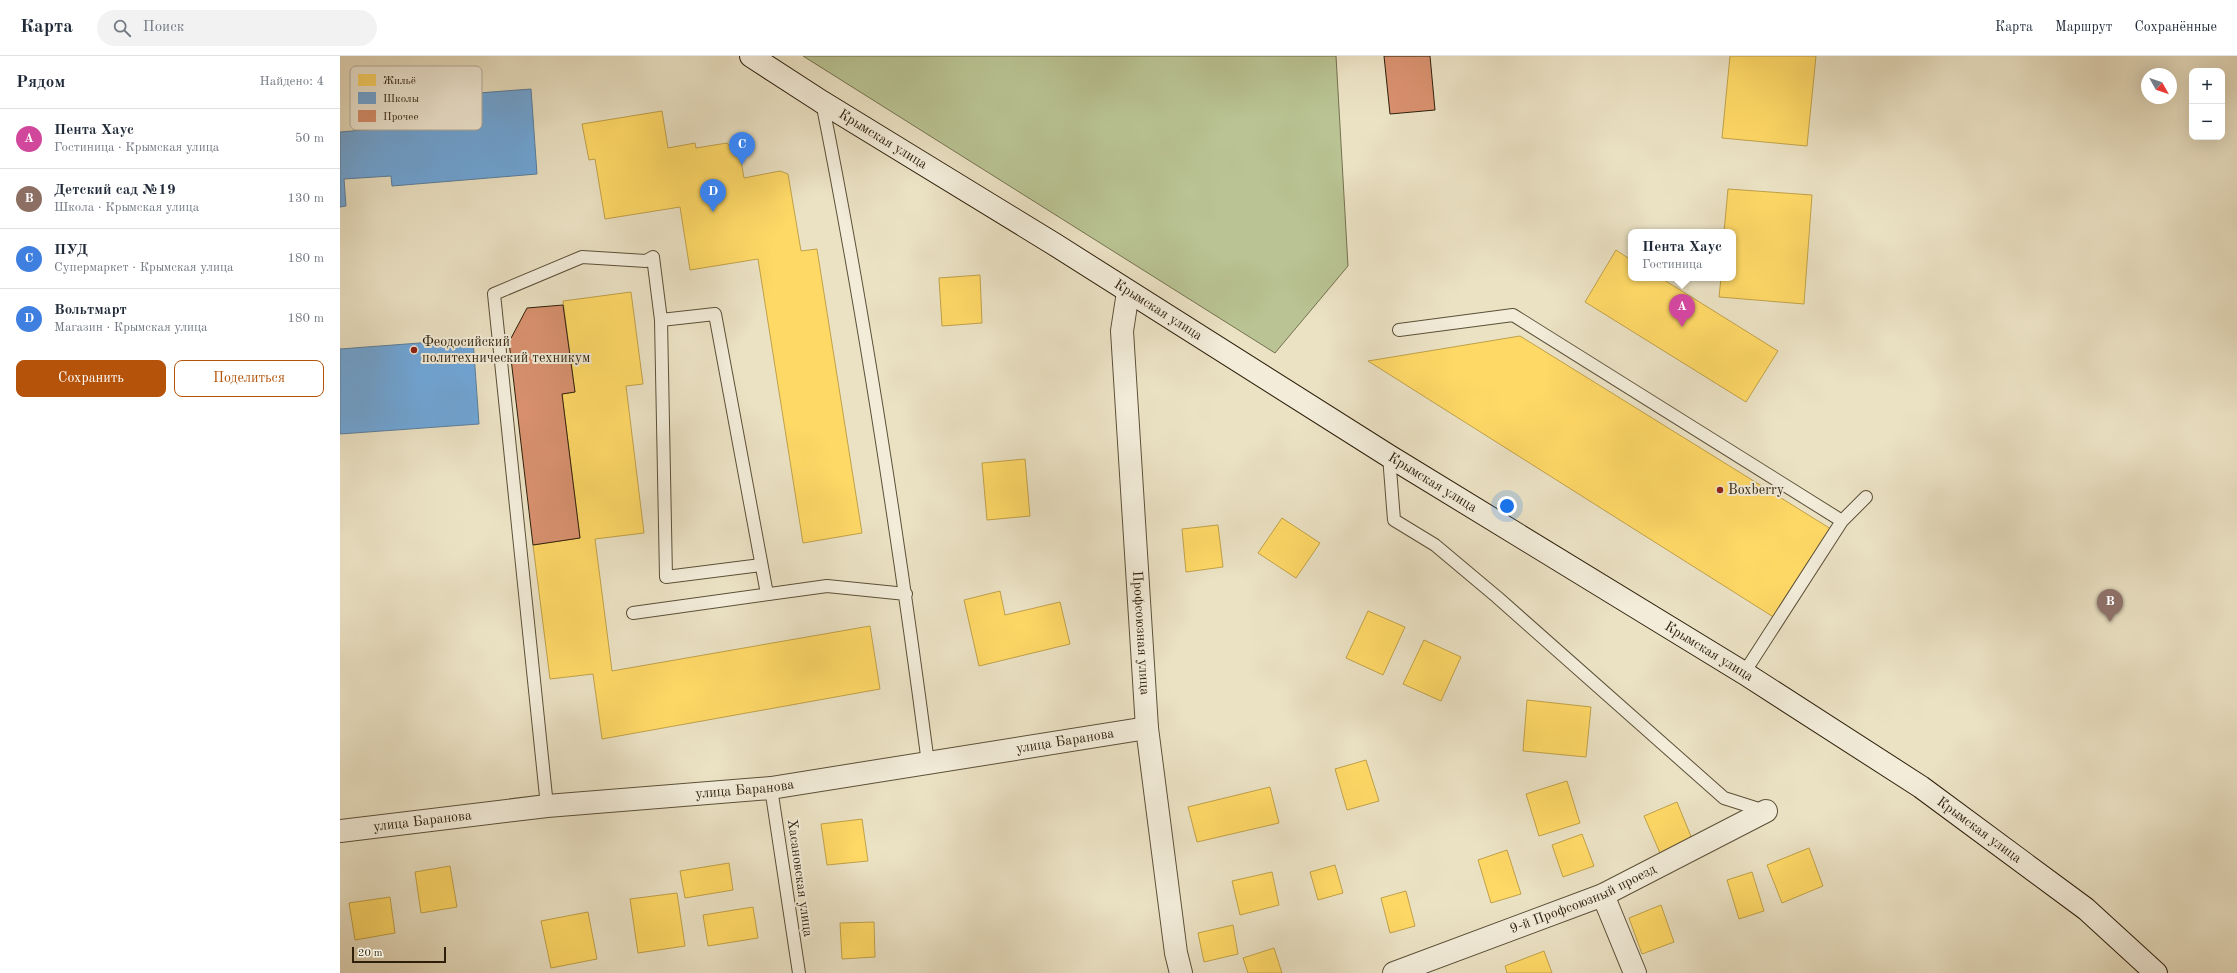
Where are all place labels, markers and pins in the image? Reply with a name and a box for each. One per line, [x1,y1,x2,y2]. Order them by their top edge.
pin: C [729,132,755,165]
pin: D [700,179,726,212]
pin: A [1669,294,1695,327]
place label: Феодосийский политехнический техникум [422,335,590,365]
marker: Феодосийский политехнический техникум [409,345,419,355]
place label: Boxberry [1728,483,1785,497]
marker: Boxberry [1715,485,1725,495]
pin: B [2097,589,2123,622]

